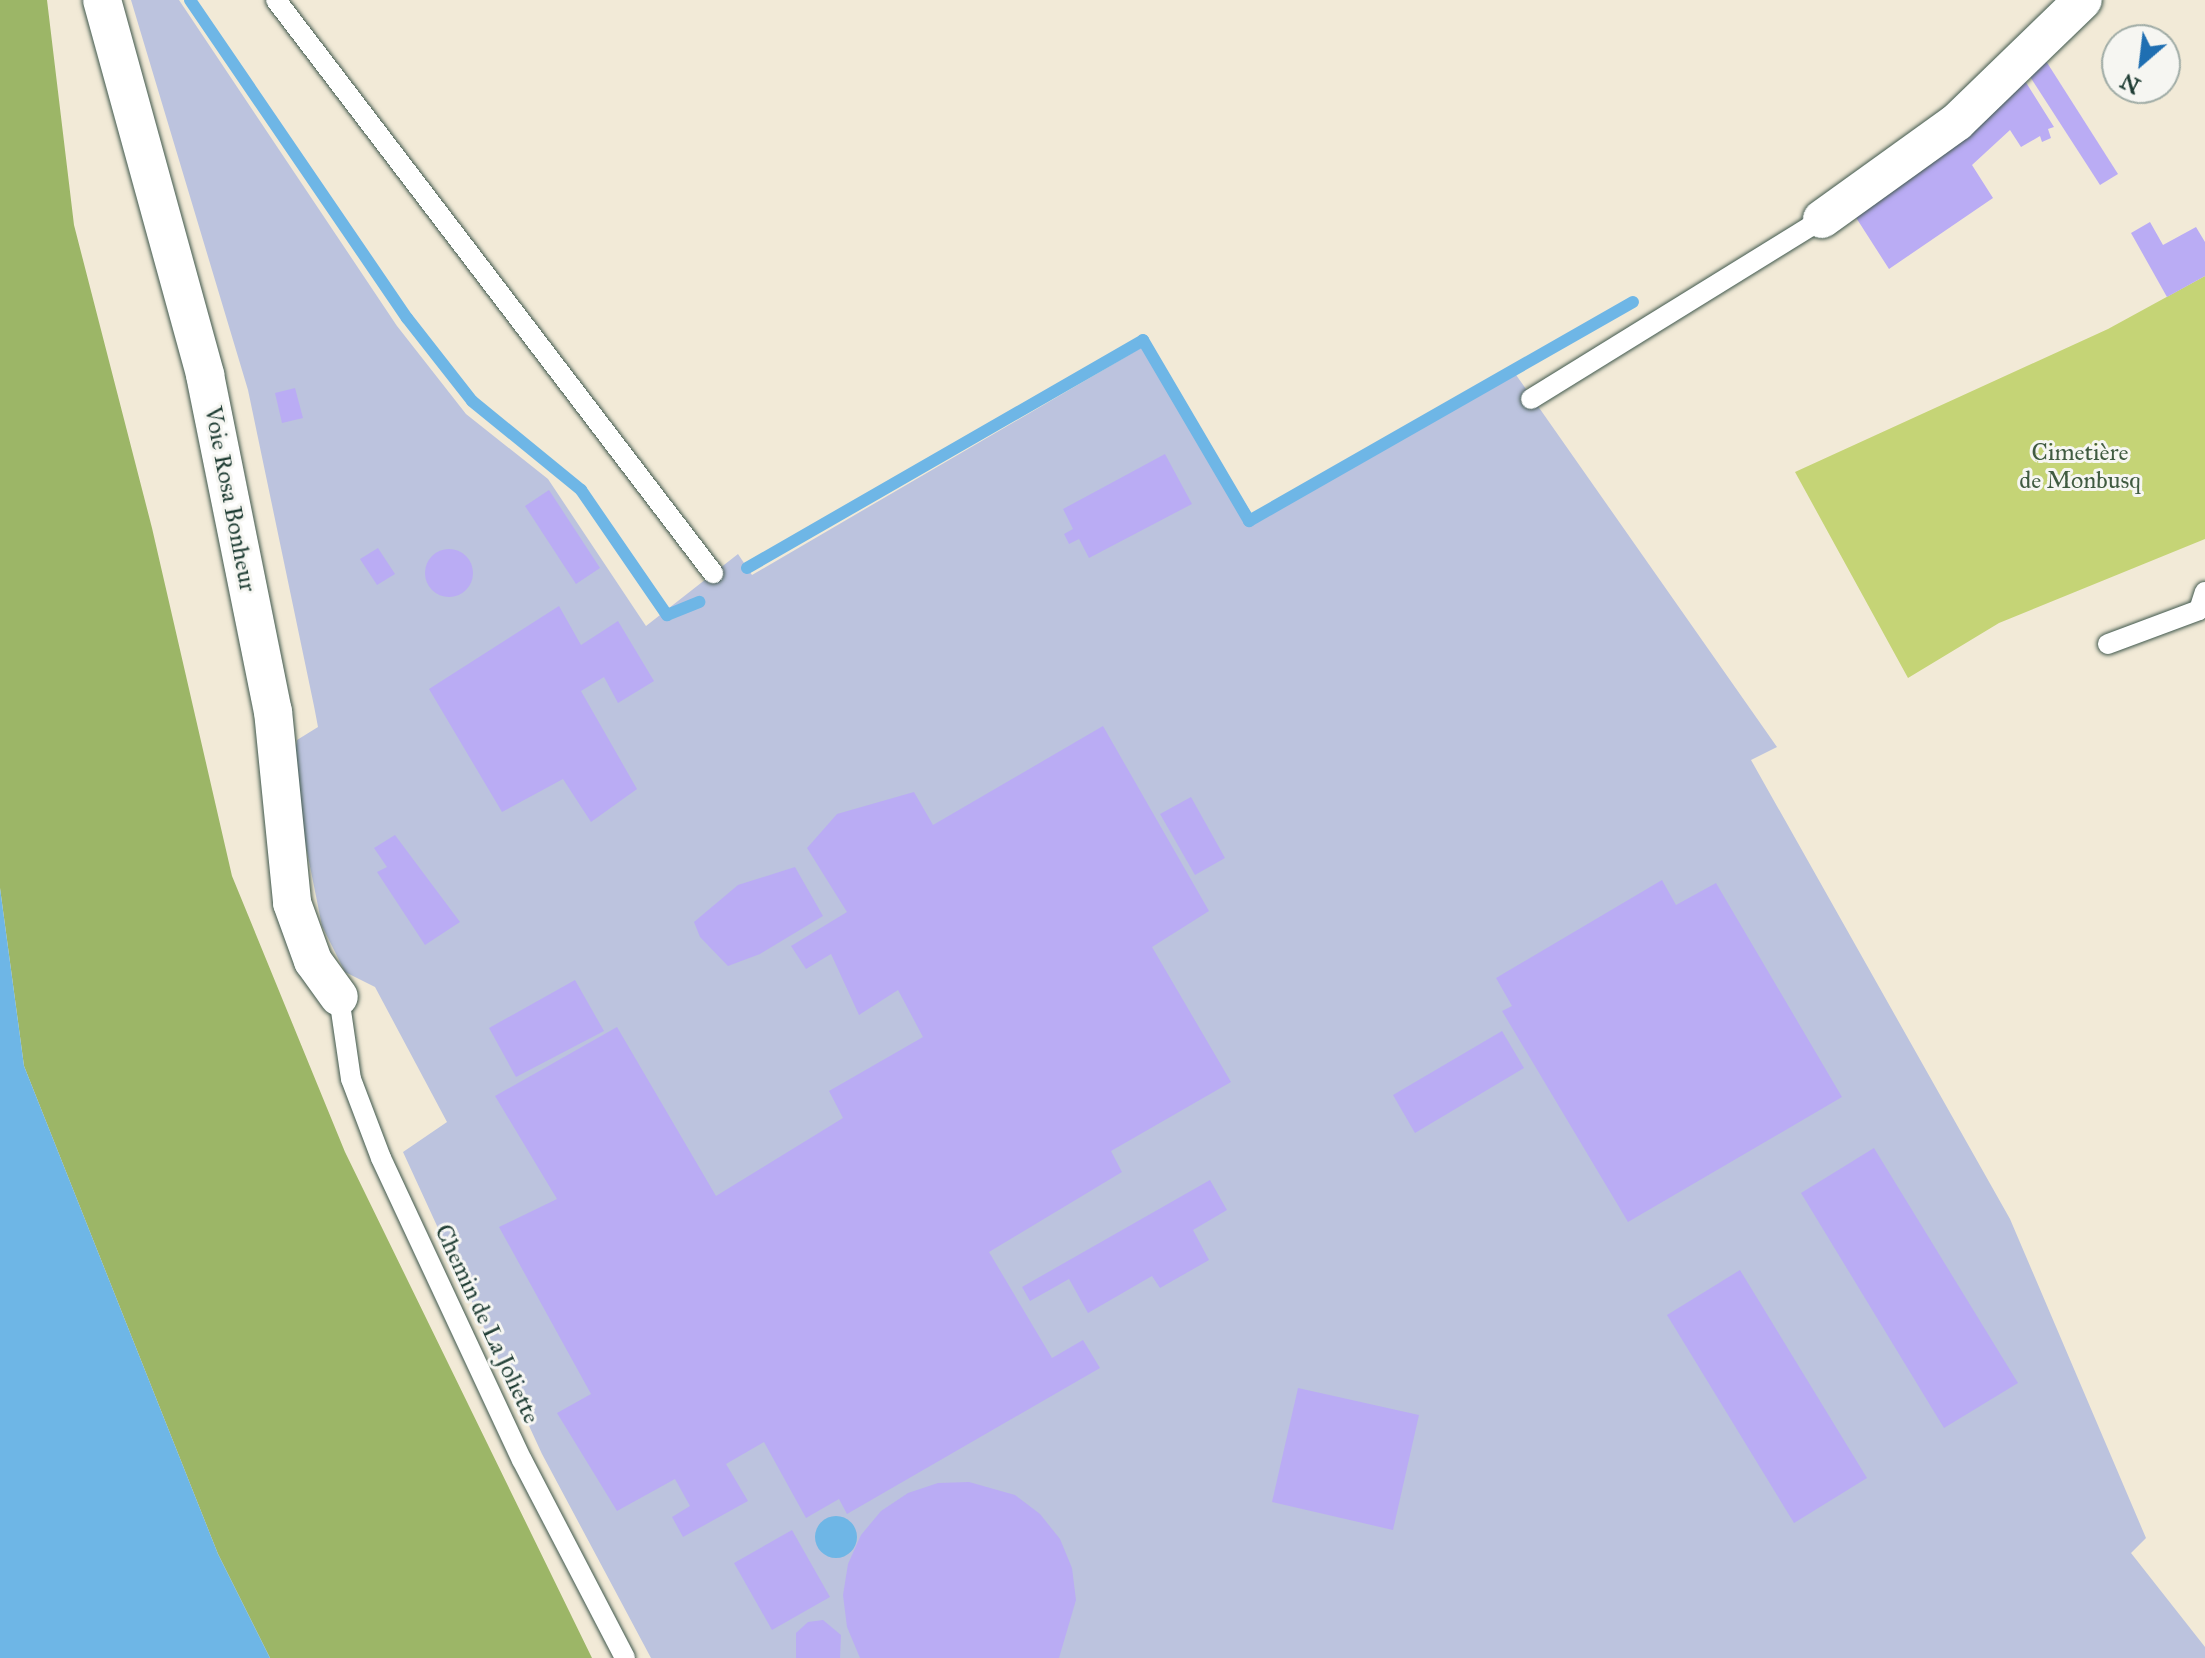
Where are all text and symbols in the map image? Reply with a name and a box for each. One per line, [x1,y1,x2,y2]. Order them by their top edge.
north arrow [2101,24,2181,104]
text: N [2116,68,2145,100]
street label: Voie Rosa Bonheur [198,404,262,594]
park label: Cimetière de Monbusq [2019,439,2141,495]
street label: Chemin de La Joliette [428,1220,546,1428]

